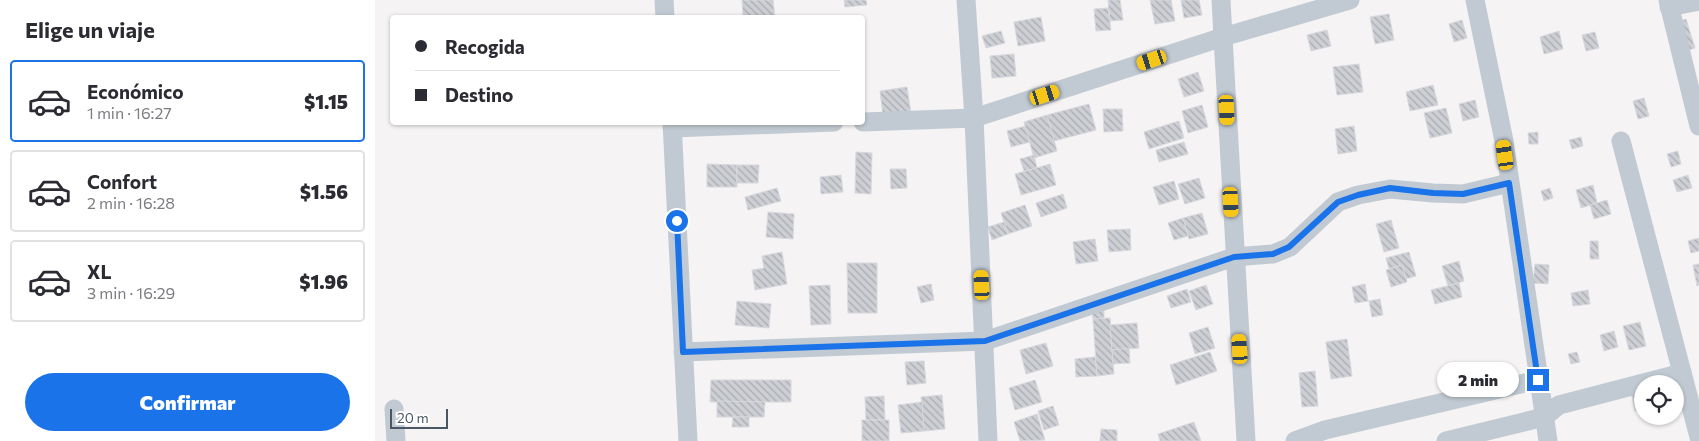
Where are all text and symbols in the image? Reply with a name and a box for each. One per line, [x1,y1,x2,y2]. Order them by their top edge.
text: Elige un viaje [25,16,155,43]
text: Recogida [445,35,525,58]
car [1135,48,1168,72]
icon: car [27,79,72,124]
text: Económico [87,80,184,103]
text: Destino [445,83,513,106]
car [1028,83,1061,107]
text: $1.15 [304,90,348,113]
car [1218,95,1235,125]
text: 1 min · 16:27 [87,103,172,122]
car [1495,139,1514,171]
icon: car [27,169,72,214]
text: Confort [87,170,157,193]
text: $1.56 [300,180,348,203]
car [1222,187,1239,217]
text: 2 min · 16:28 [87,193,175,212]
route start [666,210,688,232]
icon: car [27,259,72,304]
text: XL [87,260,112,283]
text: $1.96 [299,270,348,293]
car [973,270,990,300]
text: 3 min · 16:29 [87,283,175,302]
car [1231,334,1248,364]
callout: 2 min [1438,362,1521,398]
route end [1527,369,1549,391]
text: 2 min [1458,370,1498,389]
button: Confirmar [25,373,350,431]
map controls [1634,375,1684,425]
button: locate [1634,375,1684,425]
scale bar [390,406,447,429]
text: 20 m [397,409,429,426]

